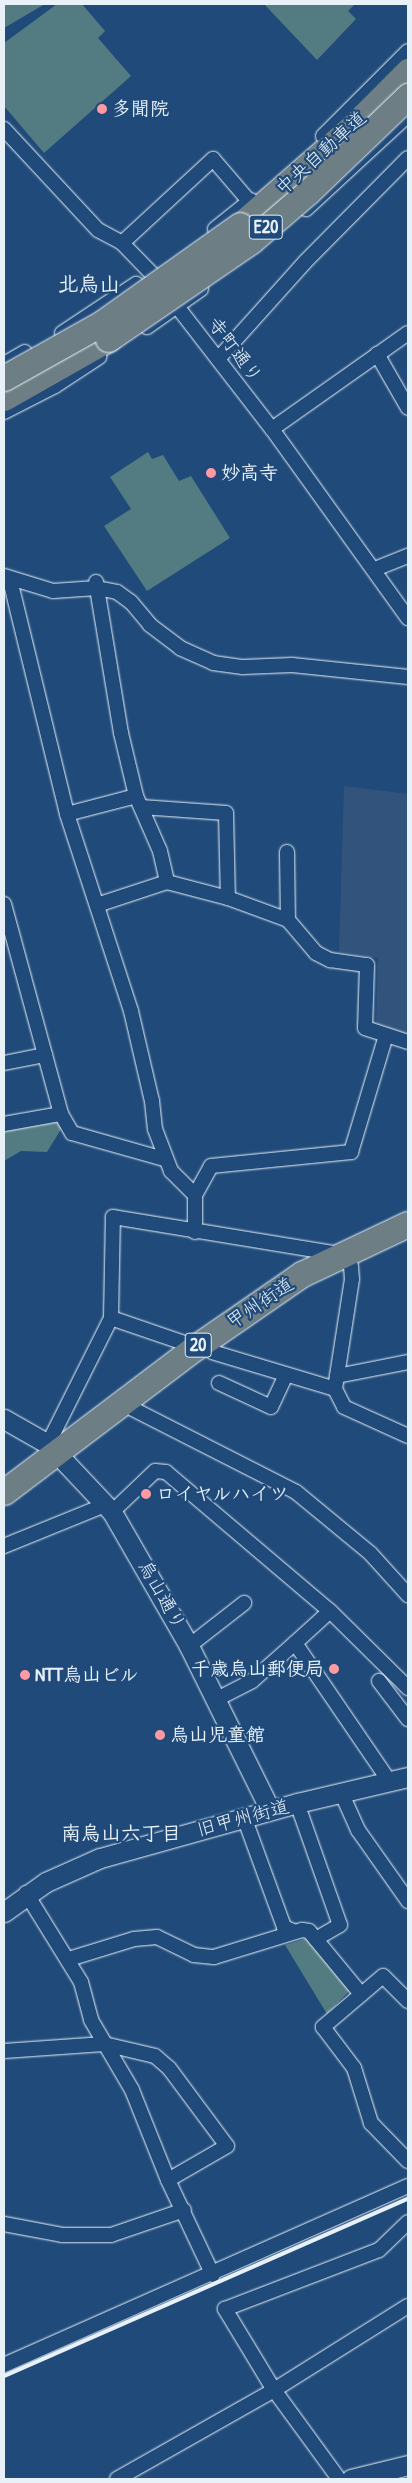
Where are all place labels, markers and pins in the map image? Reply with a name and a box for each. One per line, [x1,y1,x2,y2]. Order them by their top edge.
place label: 多聞院 [112,98,169,120]
marker: 多聞院 [96,103,108,115]
place label: 妙高寺 [221,462,278,484]
marker: 妙高寺 [205,467,217,479]
place label: ロイヤルハイツ [156,1483,289,1505]
marker: ロイヤルハイツ [140,1488,152,1500]
place label: 千歳烏山郵便局 [191,1658,324,1680]
marker: 千歳烏山郵便局 [328,1663,340,1675]
place label: NTT烏山ビル [35,1664,139,1686]
marker: NTT烏山ビル [19,1669,31,1681]
place label: 烏山児童館 [170,1724,265,1746]
marker: 烏山児童館 [154,1729,166,1741]

